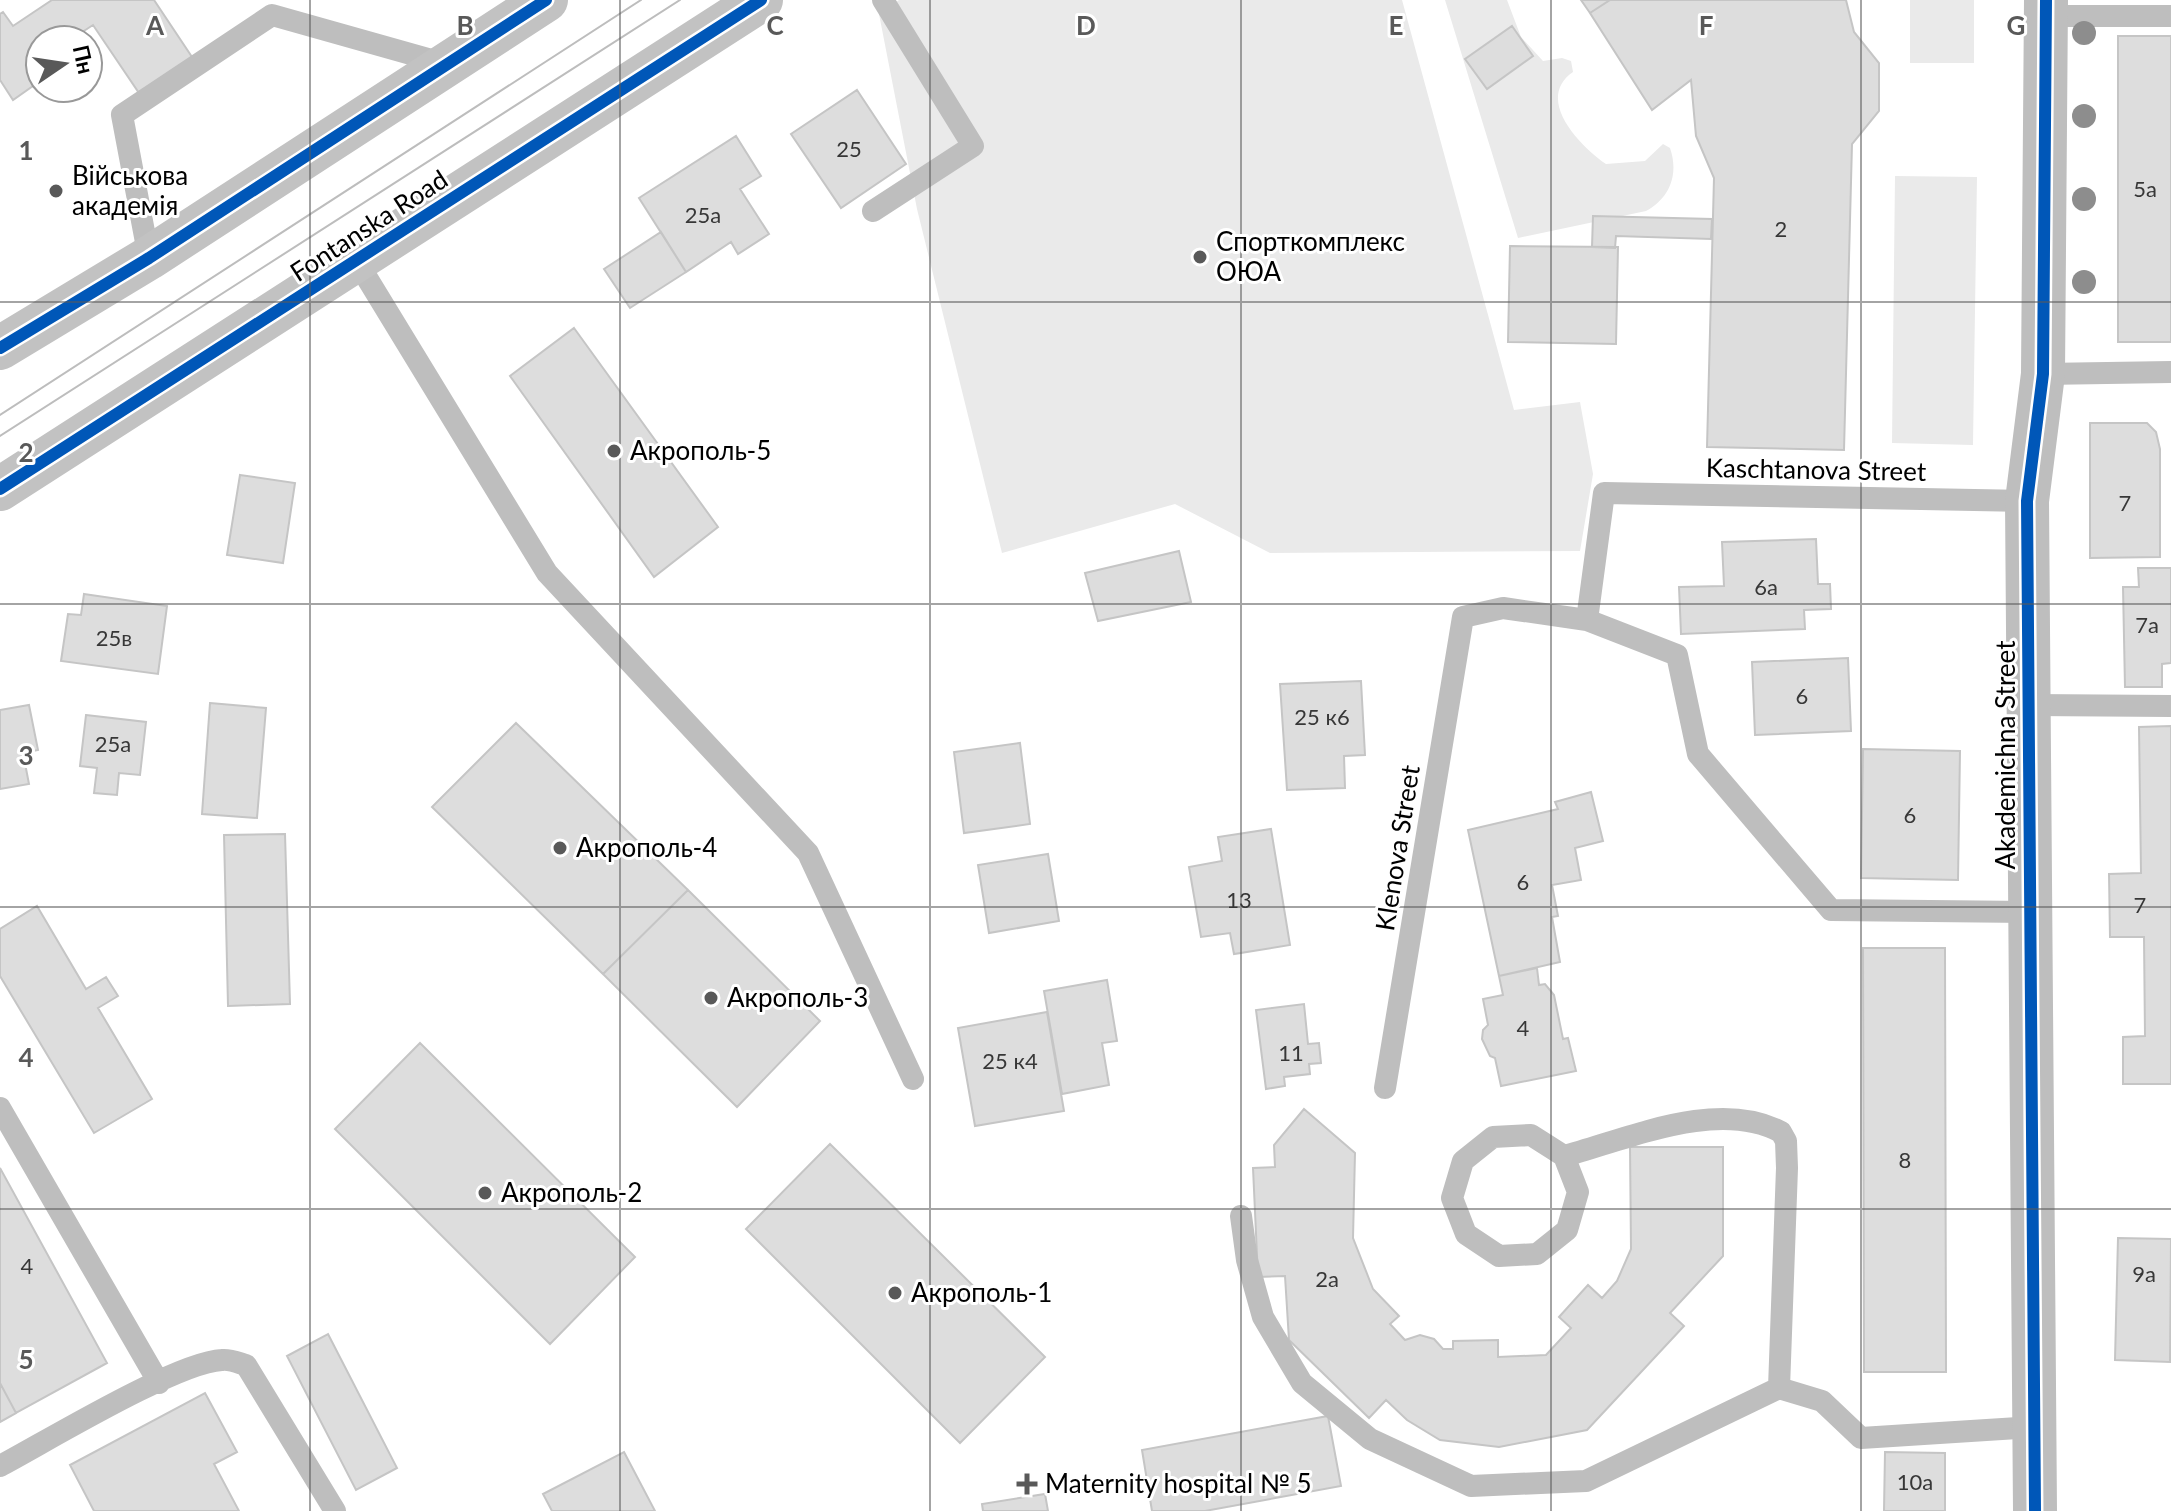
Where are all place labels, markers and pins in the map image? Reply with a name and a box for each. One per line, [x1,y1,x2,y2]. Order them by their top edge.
place label: Військова академія [72,159,188,221]
marker: Військова академія [47,182,65,200]
place label: Спорткомплекс ОЮА [1216,225,1405,287]
marker: Спорткомплекс ОЮА [1191,248,1209,266]
place label: Акрополь-5 [630,434,771,466]
marker: Акрополь-5 [605,442,623,460]
place label: Акрополь-4 [576,831,717,863]
marker: Акрополь-4 [551,839,569,857]
place label: Акрополь-3 [727,981,868,1013]
marker: Акрополь-3 [702,989,720,1007]
place label: Акрополь-2 [501,1176,642,1208]
marker: Акрополь-2 [476,1184,494,1202]
place label: Акрополь-1 [911,1276,1052,1308]
marker: Акрополь-1 [886,1284,904,1302]
place label: Maternity hospital № 5 [1045,1467,1312,1499]
marker: Maternity hospital № 5 [1016,1473,1038,1495]

